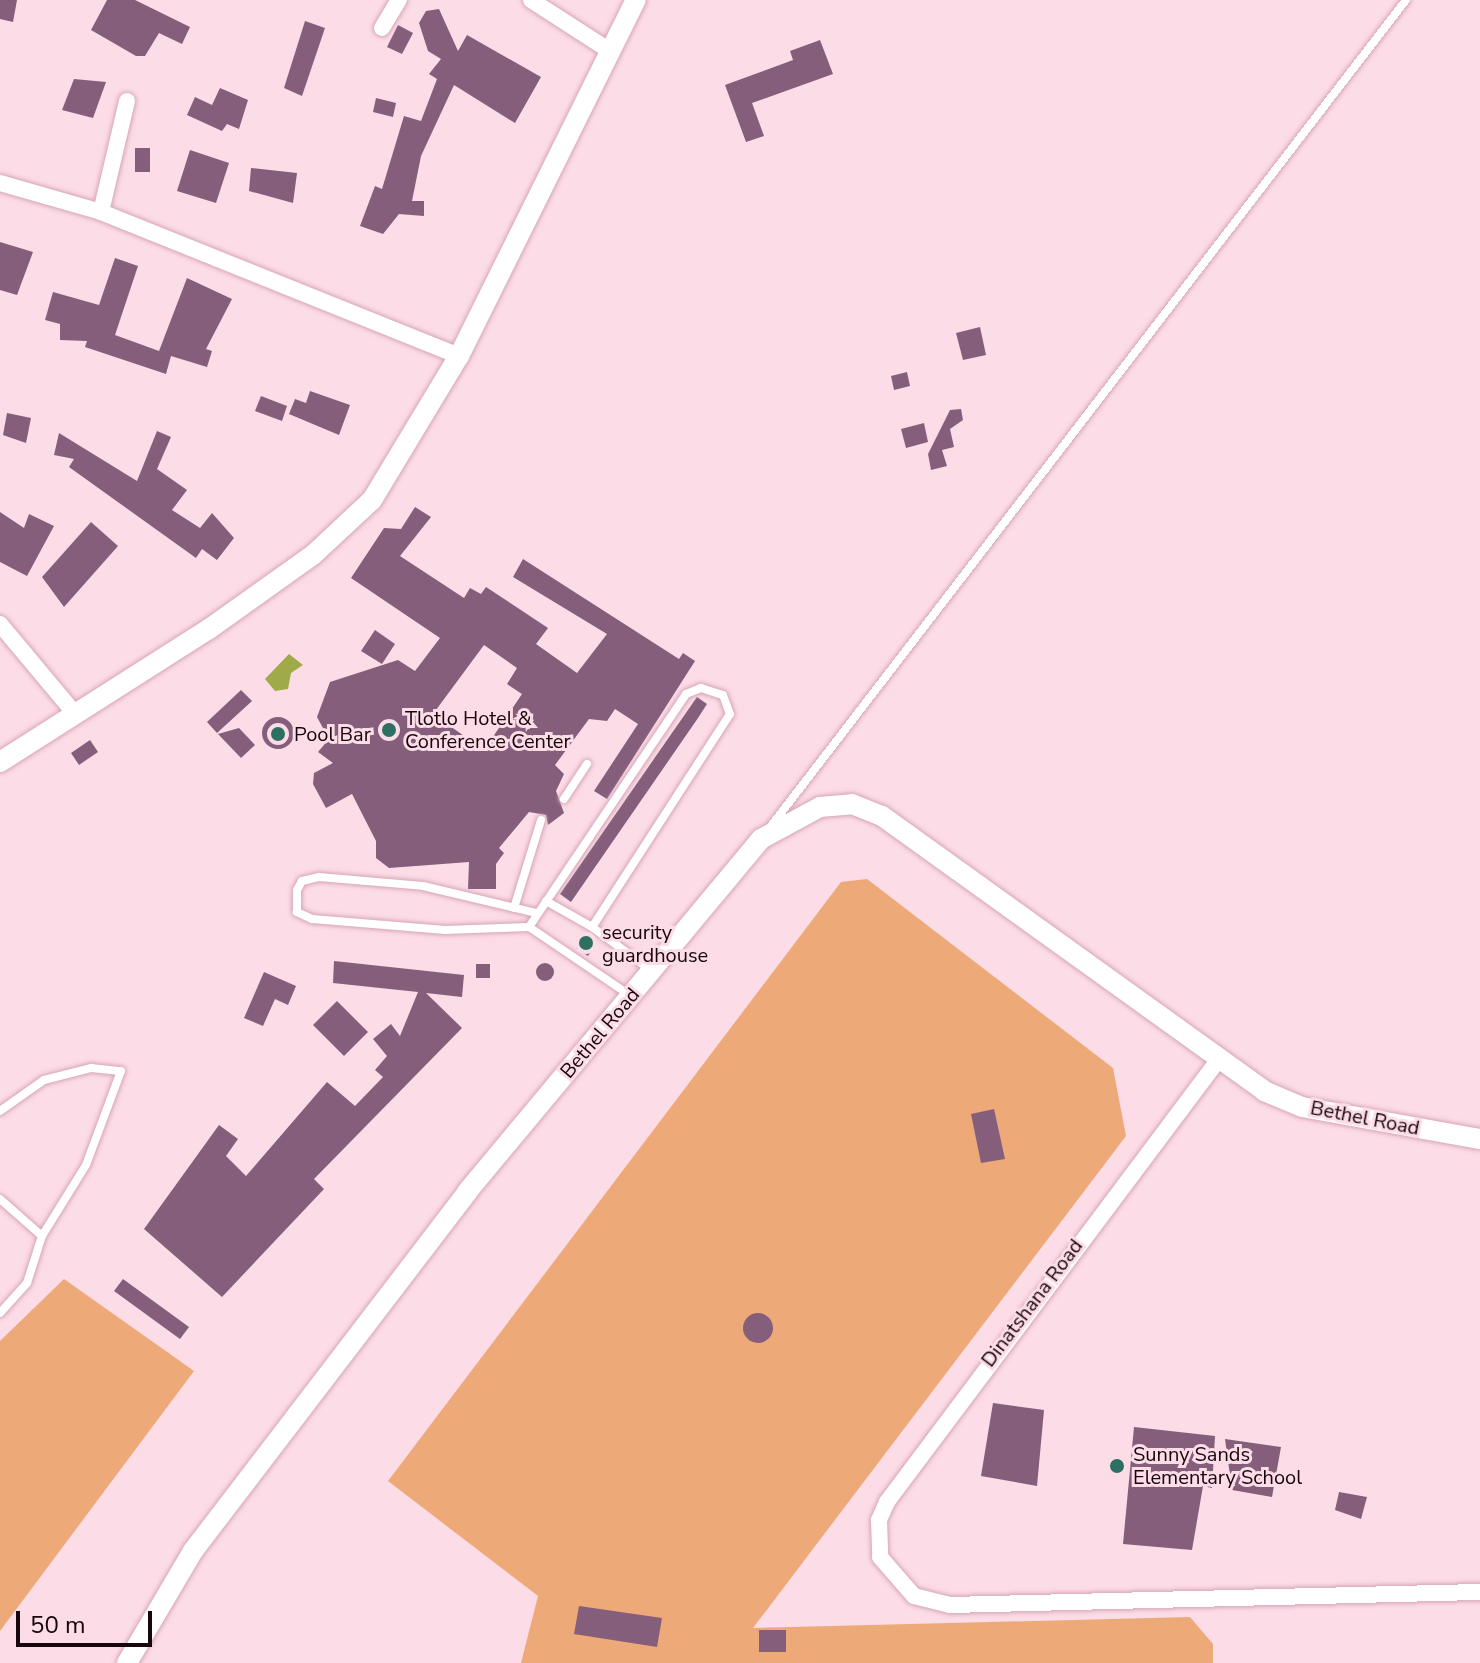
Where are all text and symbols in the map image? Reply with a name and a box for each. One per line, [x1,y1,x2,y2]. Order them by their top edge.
place label: Tlotlo Hotel & Conference Center [405,706,571,753]
marker: Tlotlo Hotel & Conference Center [380,721,398,739]
place label: Pool Bar [294,722,371,746]
marker: Pool Bar [269,725,287,743]
place label: security guardhouse [602,920,708,967]
marker: security guardhouse [577,934,595,952]
street label: Bethel Road [555,983,645,1083]
street label: Bethel Road [1308,1096,1422,1140]
street label: Dinatshana Road [976,1234,1088,1372]
place label: Sunny Sands Elementary School [1133,1442,1302,1489]
marker: Sunny Sands Elementary School [1108,1457,1126,1475]
scale bar [20,1595,156,1645]
text: 50 m [30,1609,86,1641]

